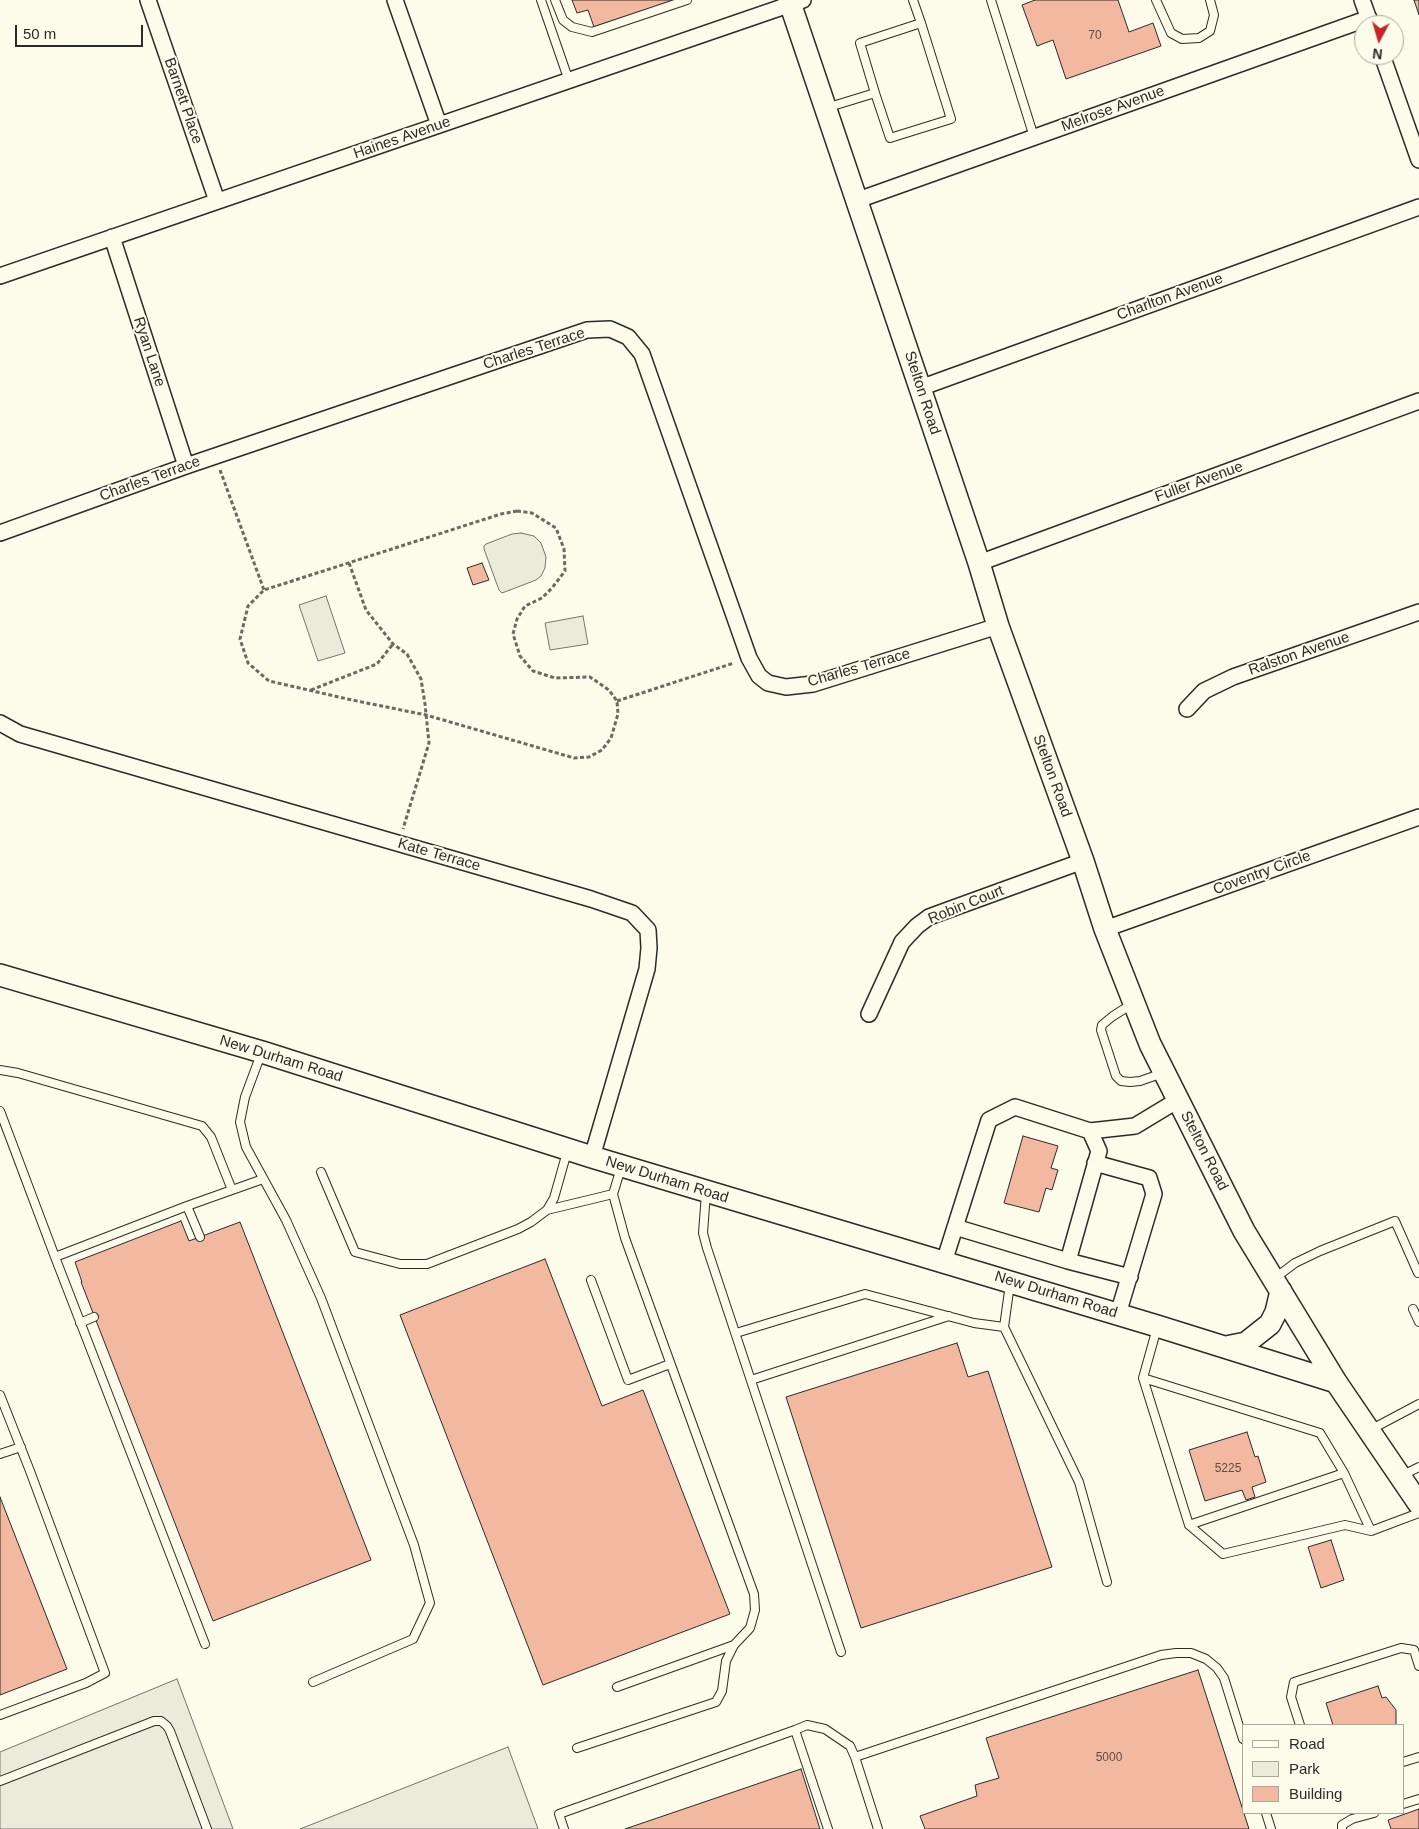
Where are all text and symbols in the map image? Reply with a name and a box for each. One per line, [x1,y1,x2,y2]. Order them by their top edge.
scale bar [18,15,145,47]
north arrow [1354,15,1404,65]
text: 50 m [23,25,56,42]
house number: 70 [1088,29,1102,43]
text: N [1372,45,1383,62]
street label: Barnett Place [160,55,206,147]
street label: Melrose Avenue [1059,82,1167,136]
street label: Haines Avenue [351,113,453,163]
street label: Charlton Avenue [1115,269,1225,325]
street label: Ryan Lane [129,315,169,389]
street label: Charles Terrace [481,324,587,374]
street label: Stelton Road [900,349,944,437]
street label: Charles Terrace [97,452,203,506]
street label: Fuller Avenue [1153,458,1245,506]
street label: Ralston Avenue [1246,628,1352,680]
street label: Charles Terrace [806,645,912,691]
street label: Stelton Road [1029,732,1075,820]
street label: Kate Terrace [396,835,482,875]
street label: Coventry Circle [1211,847,1313,899]
street label: Robin Court [926,882,1006,928]
street label: New Durham Road [217,1032,345,1086]
street label: Stelton Road [1176,1108,1232,1194]
street label: New Durham Road [603,1153,731,1207]
street label: New Durham Road [992,1268,1120,1322]
house number: 5225 [1215,1462,1241,1476]
legend [1242,1724,1404,1814]
text: Road [1289,1735,1325,1752]
house number: 5000 [1096,1751,1122,1765]
text: Park [1289,1760,1320,1777]
text: Building [1289,1785,1342,1802]

